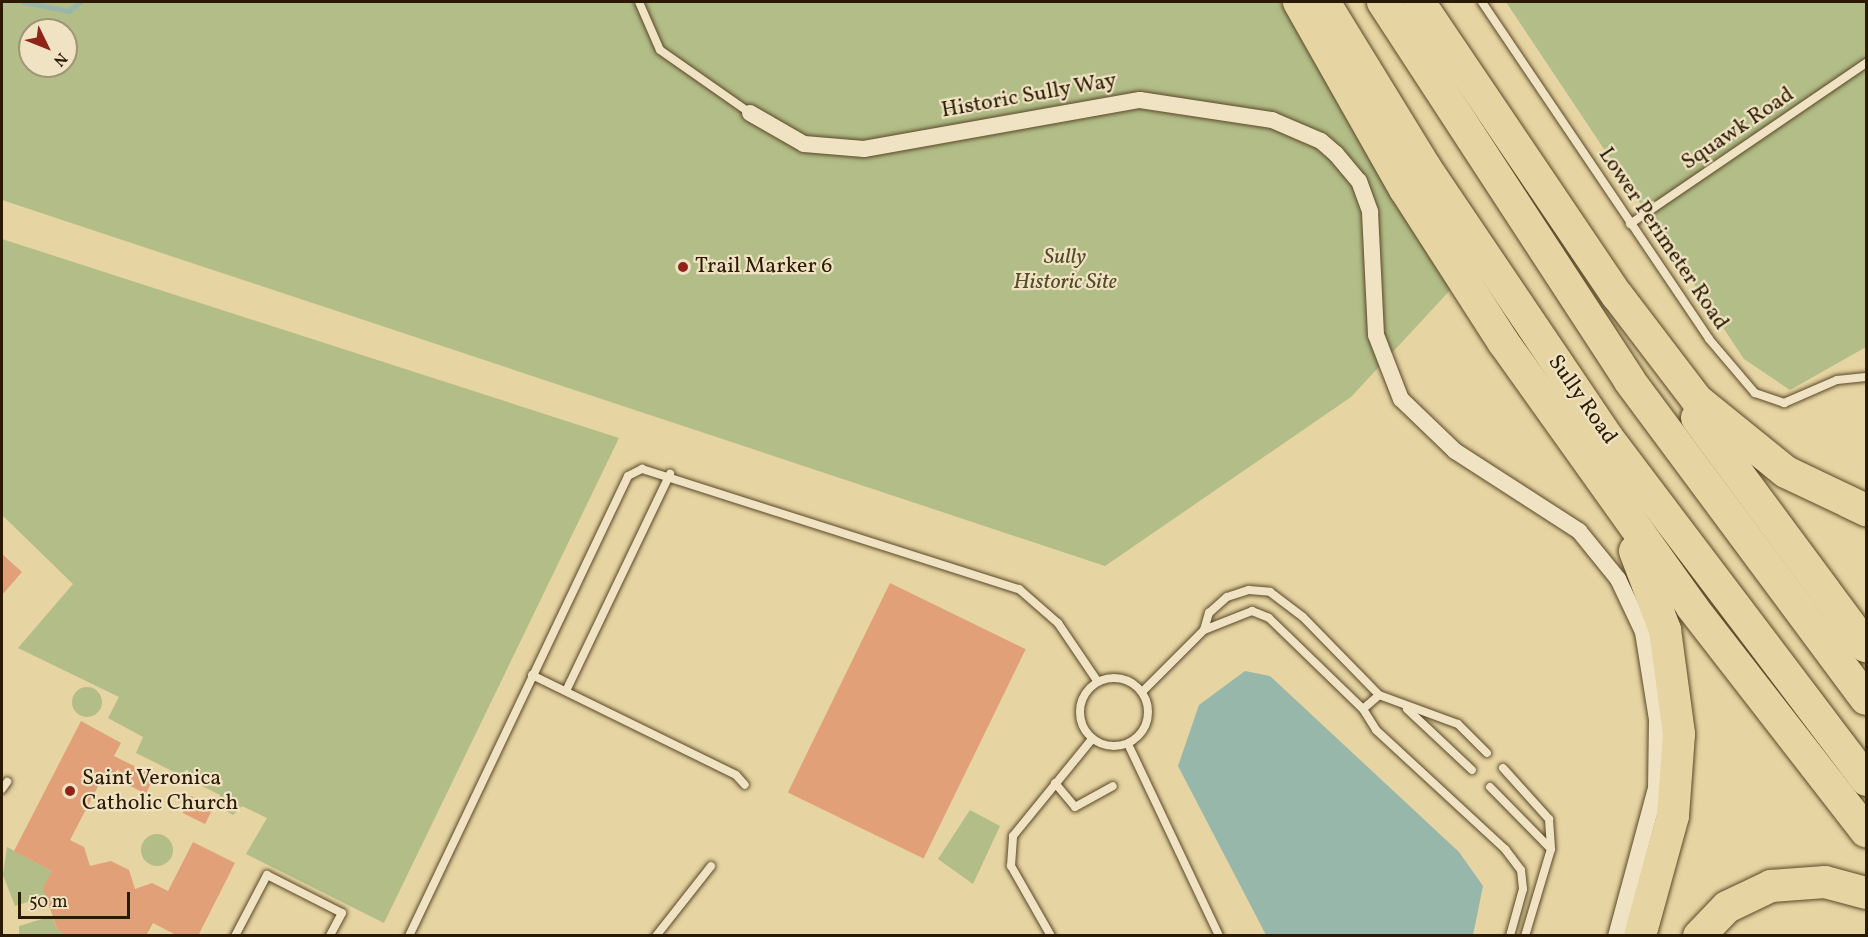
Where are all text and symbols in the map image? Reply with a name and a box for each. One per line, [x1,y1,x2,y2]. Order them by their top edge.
north arrow [18,18,78,78]
text: N [48,47,72,71]
street label: Historic Sully Way [939,67,1119,125]
street label: Squawk Road [1677,82,1799,176]
street label: Lower Perimeter Road [1592,143,1734,335]
park label: Sully Historic Site [1013,244,1117,296]
place label: Trail Marker 6 [695,254,832,280]
marker: Trail Marker 6 [676,260,690,274]
street label: Sully Road [1541,350,1623,450]
place label: Saint Veronica Catholic Church [82,765,238,816]
marker: Saint Veronica Catholic Church [63,784,77,798]
scale bar [21,880,134,918]
text: 50 m [29,890,68,915]

